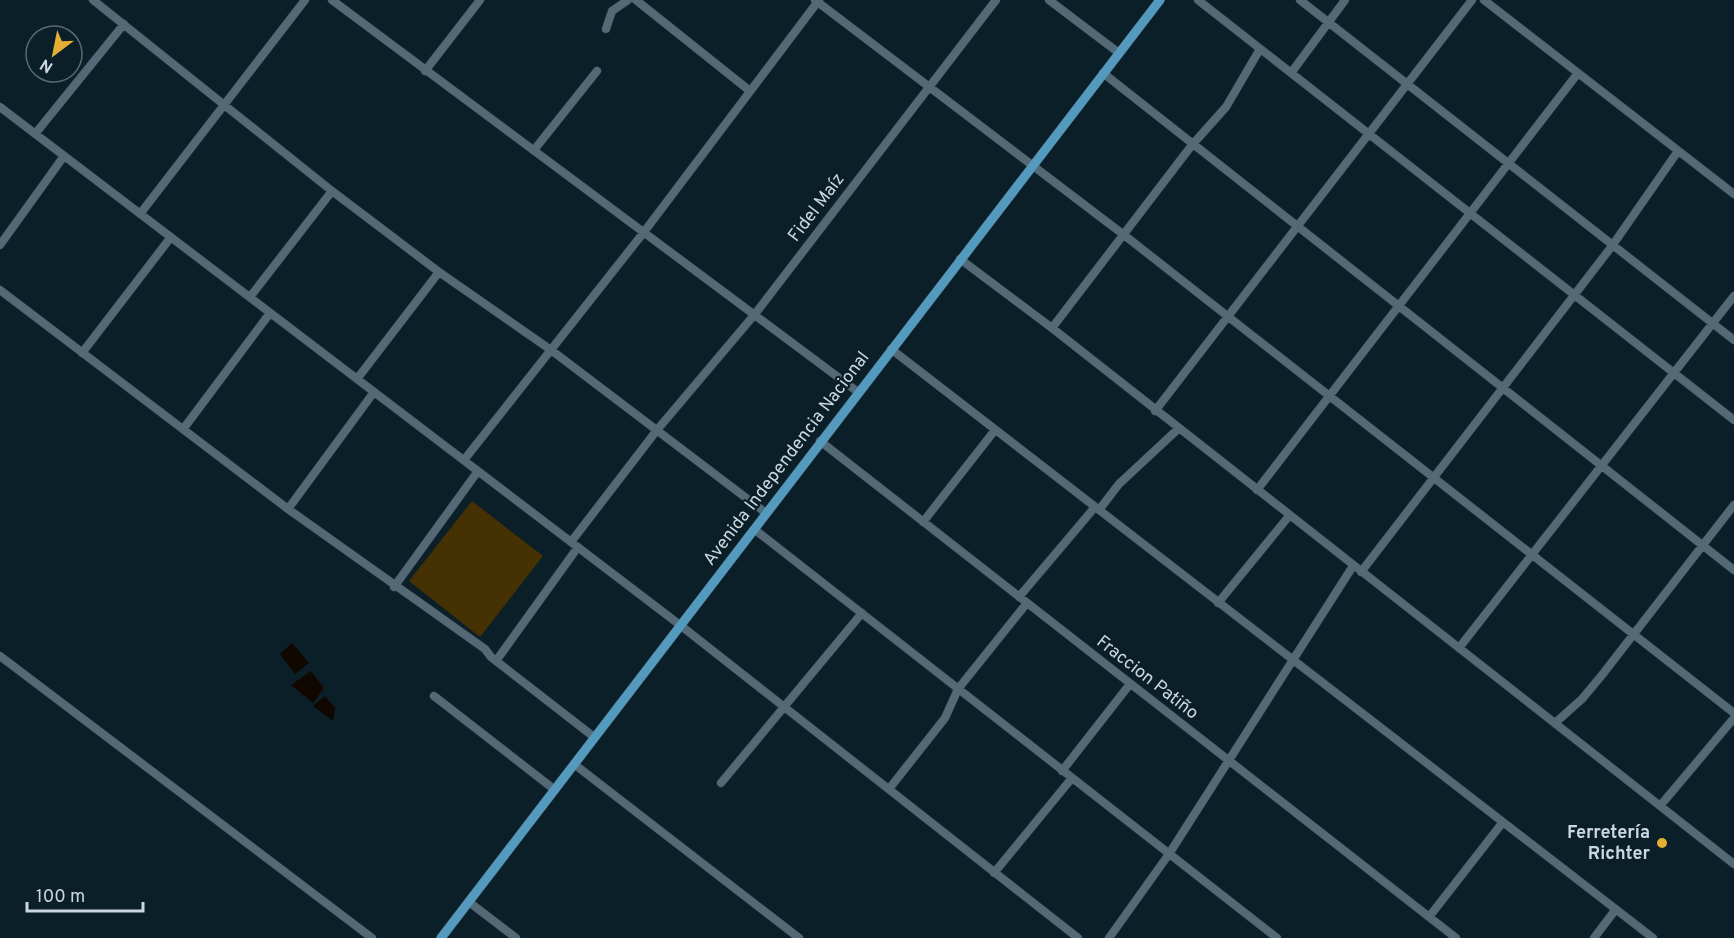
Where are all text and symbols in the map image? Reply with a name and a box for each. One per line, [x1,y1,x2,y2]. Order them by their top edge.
north arrow [24,24,84,84]
text: N [37,53,57,77]
street label: Fidel Maíz [784,169,850,247]
street label: Avenida Independencia Nacional [699,347,875,571]
street label: Fraccion Patiño [1091,631,1203,725]
place label: Ferretería Richter [1567,822,1650,866]
marker: Ferretería Richter [1655,836,1669,850]
scale bar [27,875,142,913]
text: 100 m [36,886,85,909]

